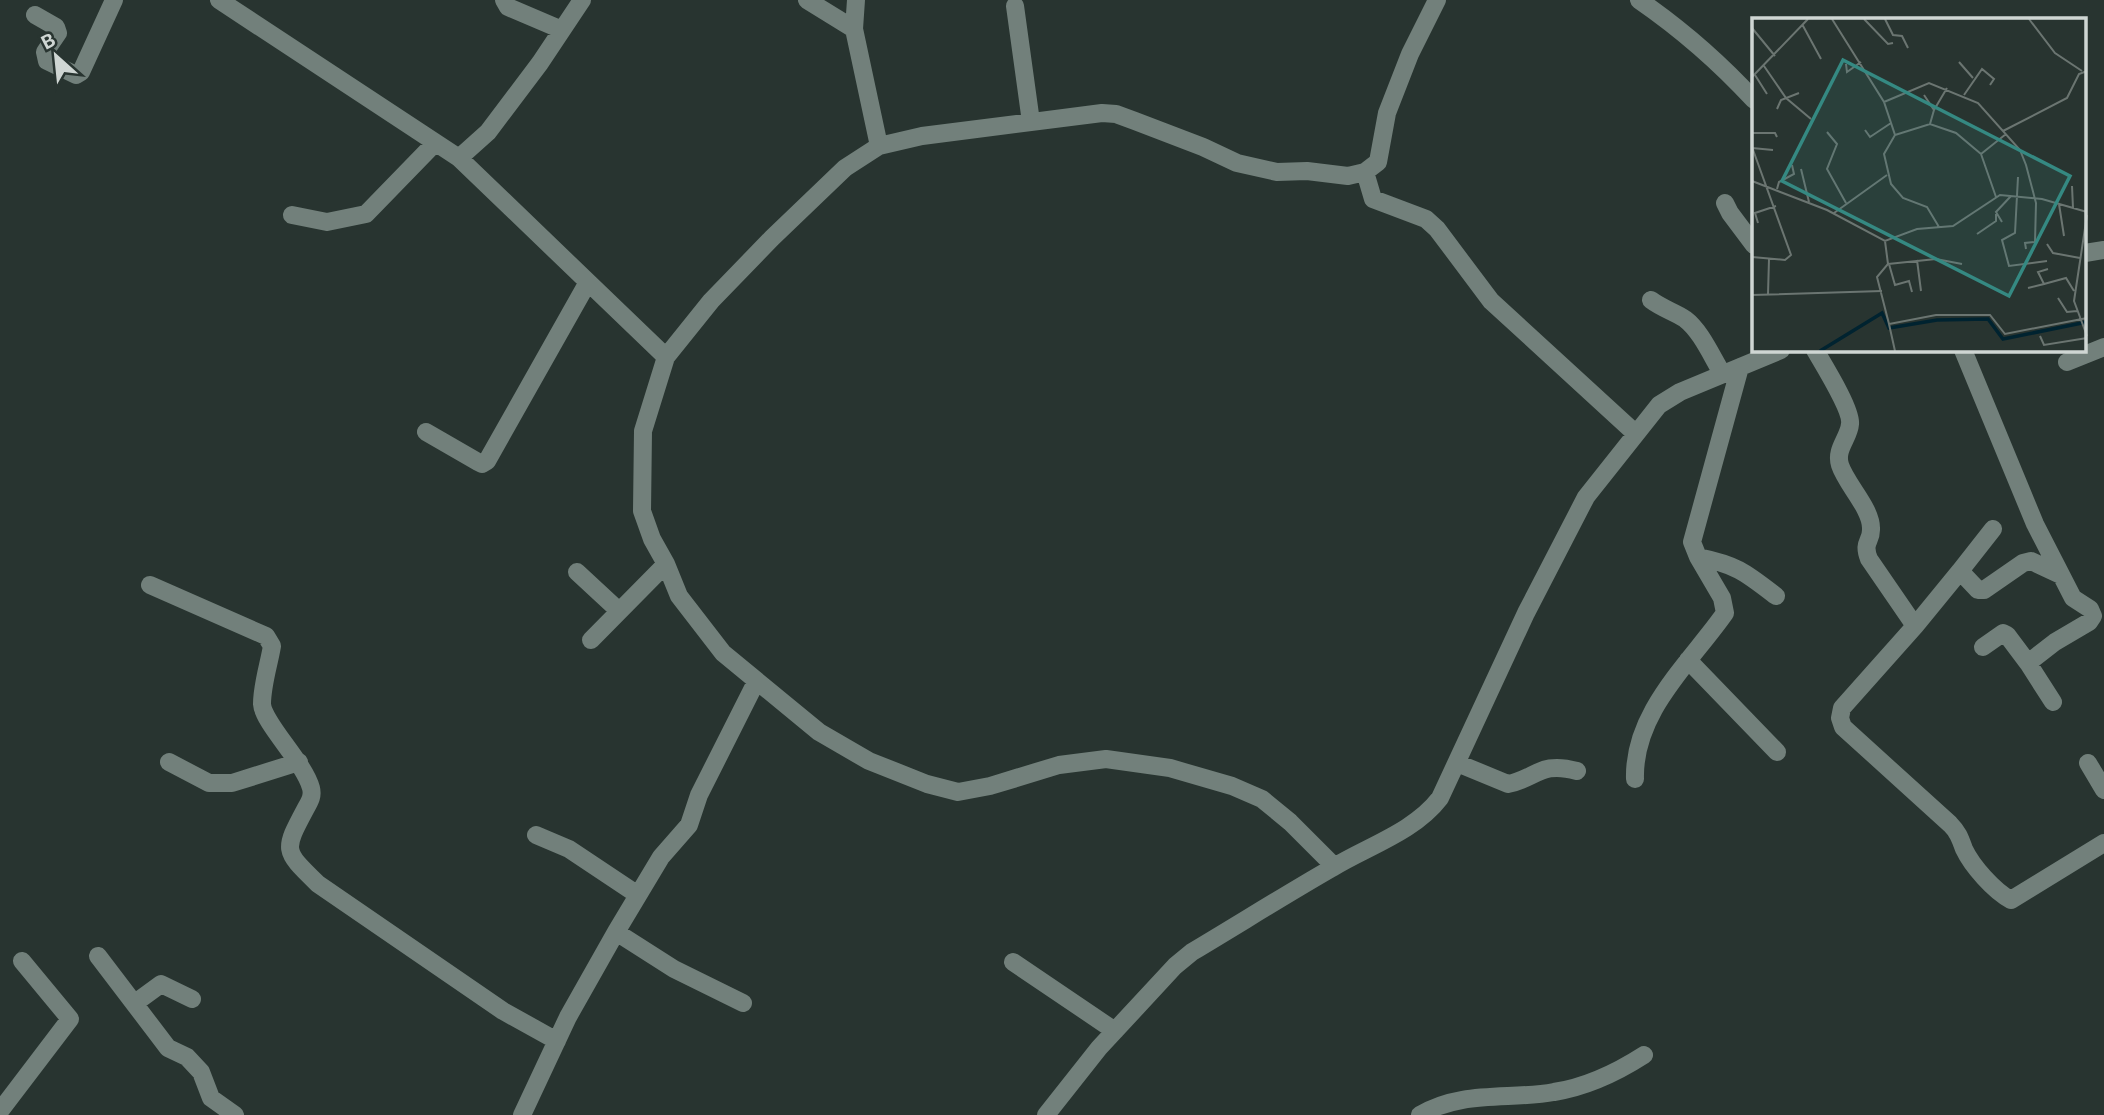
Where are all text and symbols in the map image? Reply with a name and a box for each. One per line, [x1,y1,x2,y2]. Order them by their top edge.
inset map [1752,18,2086,352]
north arrow [21,21,91,91]
text: B [38,28,59,54]

